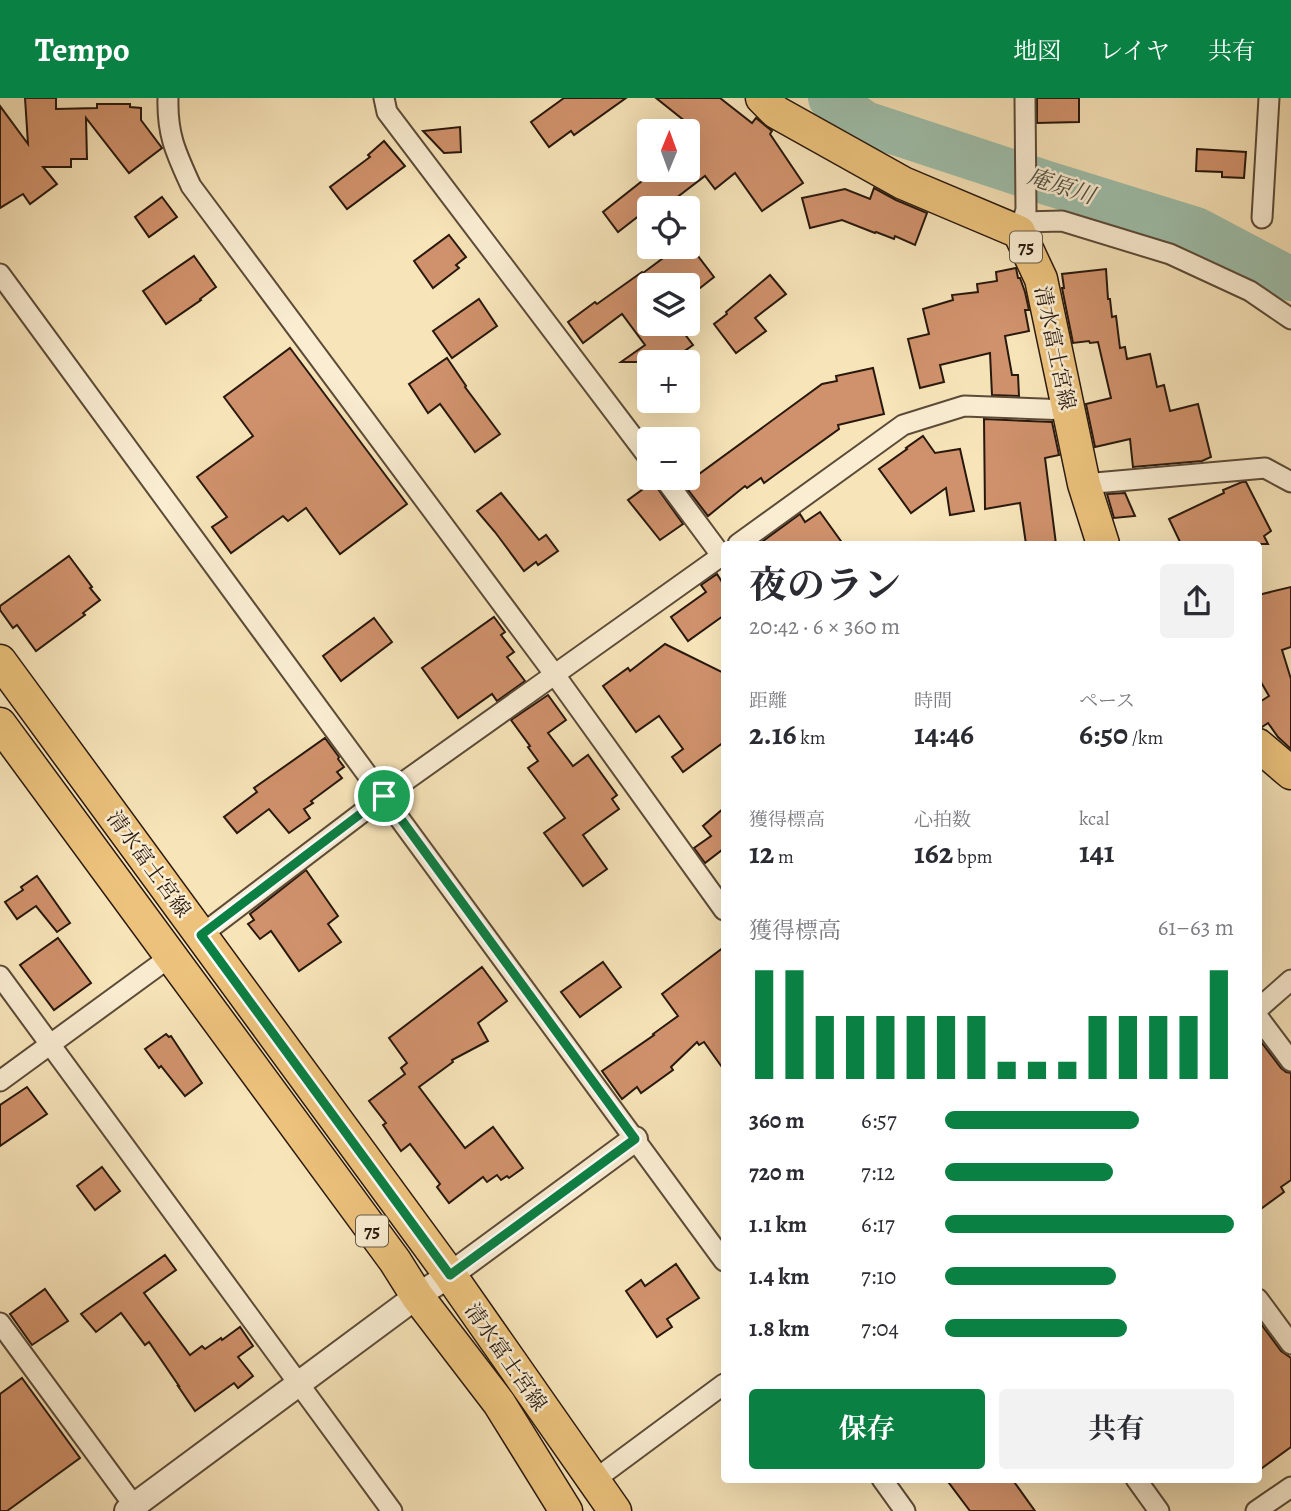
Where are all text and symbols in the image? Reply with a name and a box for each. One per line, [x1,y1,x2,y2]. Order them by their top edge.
text: Tempo [35,27,130,72]
text: 地図 [1013,35,1061,67]
text: レイヤ [1099,35,1170,67]
text: 共有 [1208,35,1256,67]
north arrow [637,119,700,182]
map controls [637,119,700,490]
water label: 庵原川 [1023,161,1101,212]
button: locate [637,196,700,259]
road number: 75 [1010,232,1042,262]
button: layers [637,273,700,336]
street label: 清水富士宮線 [1028,283,1082,413]
button: + [637,350,700,413]
button: − [637,427,700,490]
text: 夜のラン [749,559,901,611]
button: share [1160,564,1234,638]
text: 20:42 · 6 × 360 m [749,611,900,642]
text: 距離 [749,688,787,714]
text: 時間 [914,688,952,714]
text: ペース [1079,688,1135,714]
text: 2.16 [749,714,797,754]
text: 14:46 [914,714,974,754]
text: 6:50 [1079,714,1128,754]
text: km [797,725,826,751]
text: /km [1128,725,1163,751]
pin [354,766,414,826]
icon: arrive [365,777,403,815]
street label: 清水富士宮線 [101,805,197,923]
text: kcal [1079,806,1109,832]
text: 獲得標高 [749,807,825,833]
text: 心拍数 [914,807,971,833]
text: 141 [1079,832,1115,872]
text: 12 [749,833,774,873]
text: 162 [914,833,953,873]
text: m [774,844,794,870]
text: bpm [953,844,993,870]
text: 61–63 m [1158,912,1234,943]
text: 獲得標高 [749,915,841,946]
text: 360 m [749,1105,804,1136]
text: 6:57 [861,1105,897,1136]
text: 720 m [749,1157,805,1188]
text: 7:12 [861,1157,895,1188]
text: 1.1 km [749,1209,807,1240]
text: 6:17 [861,1209,895,1240]
road number: 75 [356,1216,388,1246]
text: 1.4 km [749,1261,810,1292]
text: 7:10 [861,1261,896,1292]
street label: 清水富士宮線 [458,1297,554,1417]
text: 1.8 km [749,1313,810,1344]
text: 7:04 [861,1313,899,1344]
button: 保存 [749,1389,985,1469]
button: 共有 [999,1389,1234,1469]

